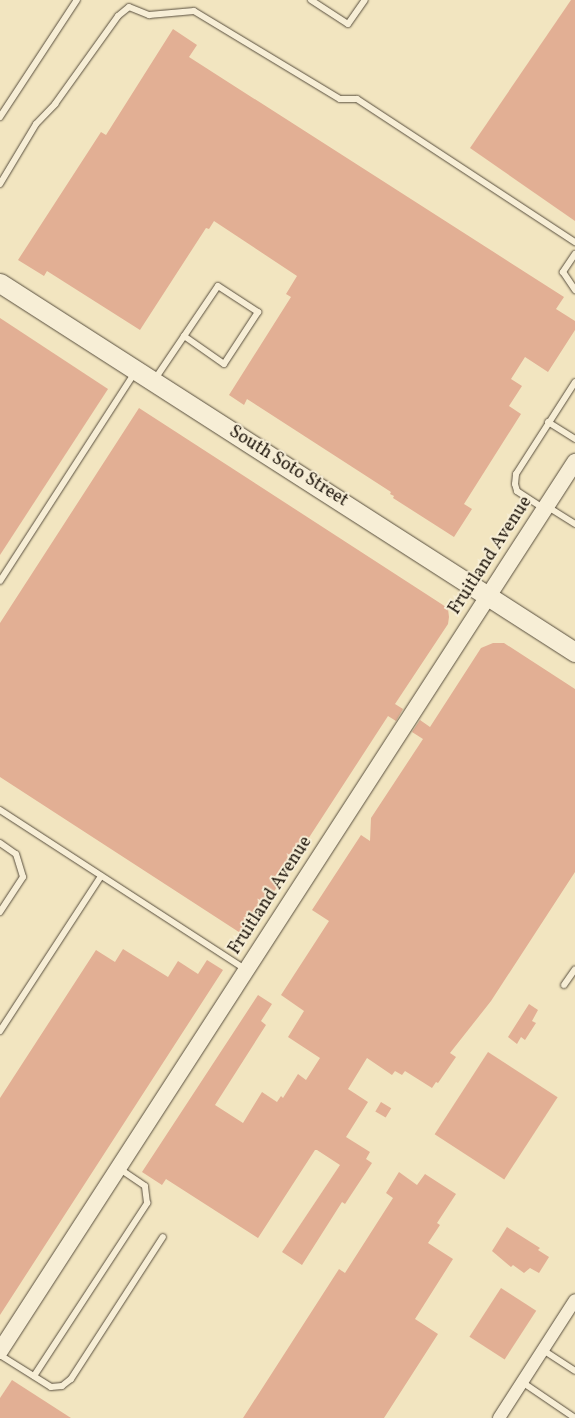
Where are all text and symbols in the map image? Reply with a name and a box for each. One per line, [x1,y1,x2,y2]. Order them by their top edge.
street label: South Soto Street [224,422,352,512]
street label: Fruitland Avenue [445,493,537,619]
street label: Fruitland Avenue [225,833,317,959]

